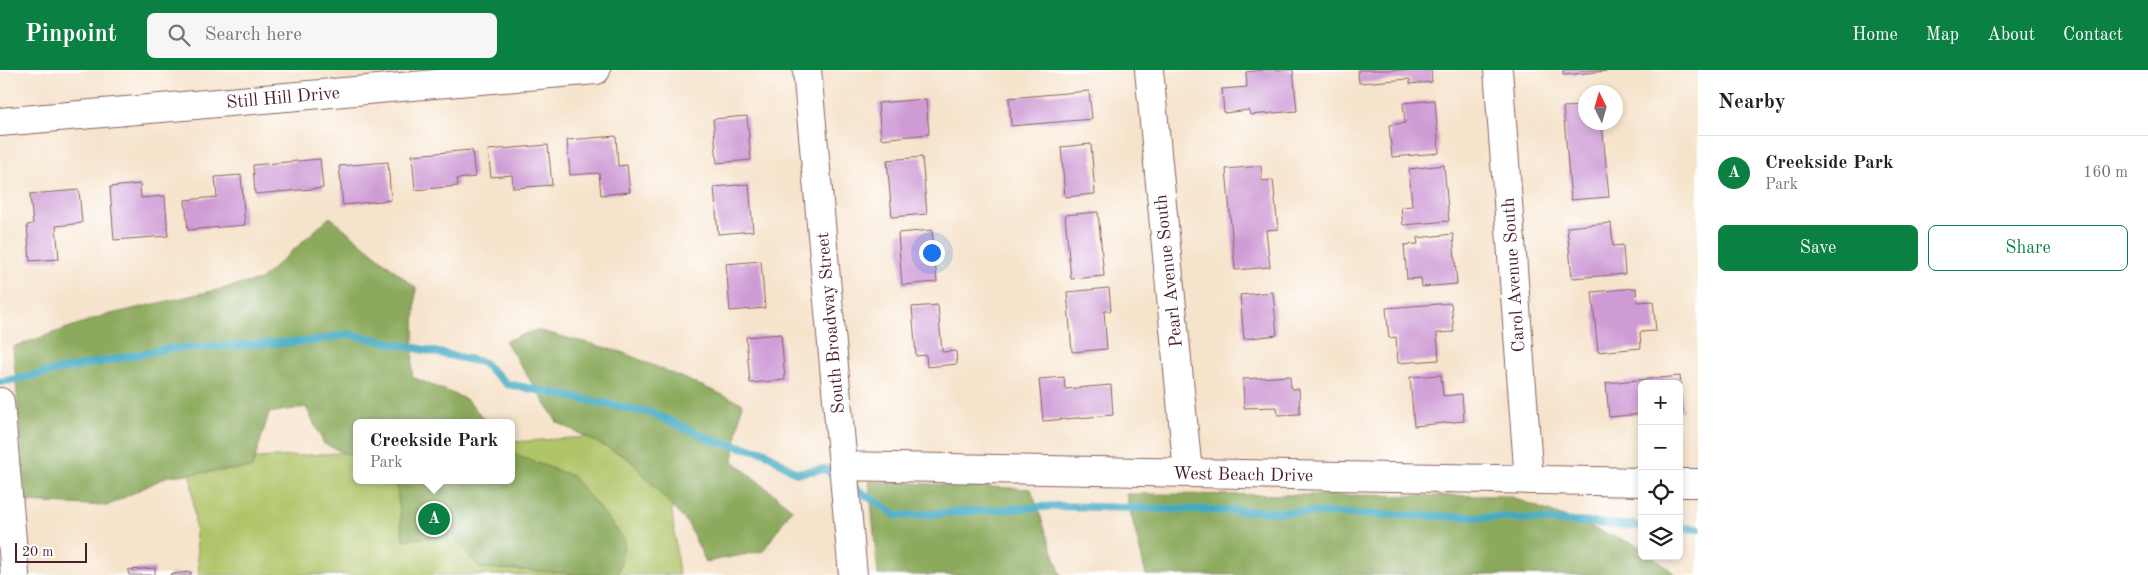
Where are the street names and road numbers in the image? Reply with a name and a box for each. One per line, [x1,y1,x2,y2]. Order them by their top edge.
street label: Still Hill Drive [225,84,341,112]
street label: Pearl Avenue South [1152,193,1186,348]
street label: Carol Avenue South [1500,197,1528,353]
street label: South Broadway Street [814,231,848,414]
street label: West Beach Drive [1173,465,1313,485]

